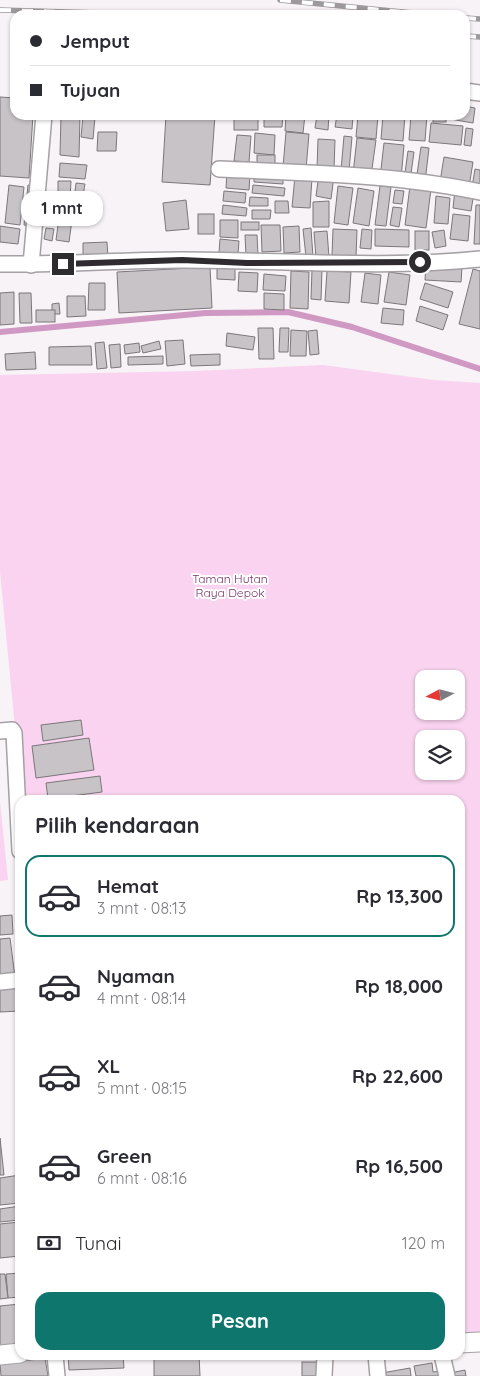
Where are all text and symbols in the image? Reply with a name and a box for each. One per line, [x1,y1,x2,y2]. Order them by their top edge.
text: Jemput [60,29,130,53]
text: Tujuan [60,78,120,102]
callout: 1 mnt [22,192,104,226]
text: 1 mnt [41,198,83,218]
route start [409,251,431,273]
route end [52,253,74,275]
park label: Taman Hutan Raya Depok [192,571,268,600]
north arrow [415,670,465,720]
map controls [415,670,465,780]
button: layers [415,730,465,780]
text: Pilih kendaraan [35,811,200,839]
icon: car [37,874,82,919]
text: Hemat [97,874,159,898]
text: Rp 13,300 [356,884,443,908]
text: 3 mnt · 08:13 [97,898,186,918]
icon: car [37,964,82,1009]
text: Nyaman [97,964,175,988]
text: Rp 18,000 [355,974,443,998]
text: 4 mnt · 08:14 [97,988,186,1008]
icon: car [37,1054,82,1099]
text: XL [97,1054,120,1078]
text: Rp 22,600 [352,1064,443,1088]
text: 5 mnt · 08:15 [97,1078,187,1098]
icon: car [37,1144,82,1189]
text: Green [97,1144,152,1168]
text: Rp 16,500 [355,1154,443,1178]
text: 6 mnt · 08:16 [97,1168,187,1188]
icon: cash [35,1229,63,1257]
text: Tunai [75,1231,122,1255]
text: 120 m [402,1233,445,1253]
button: Pesan [35,1292,445,1350]

